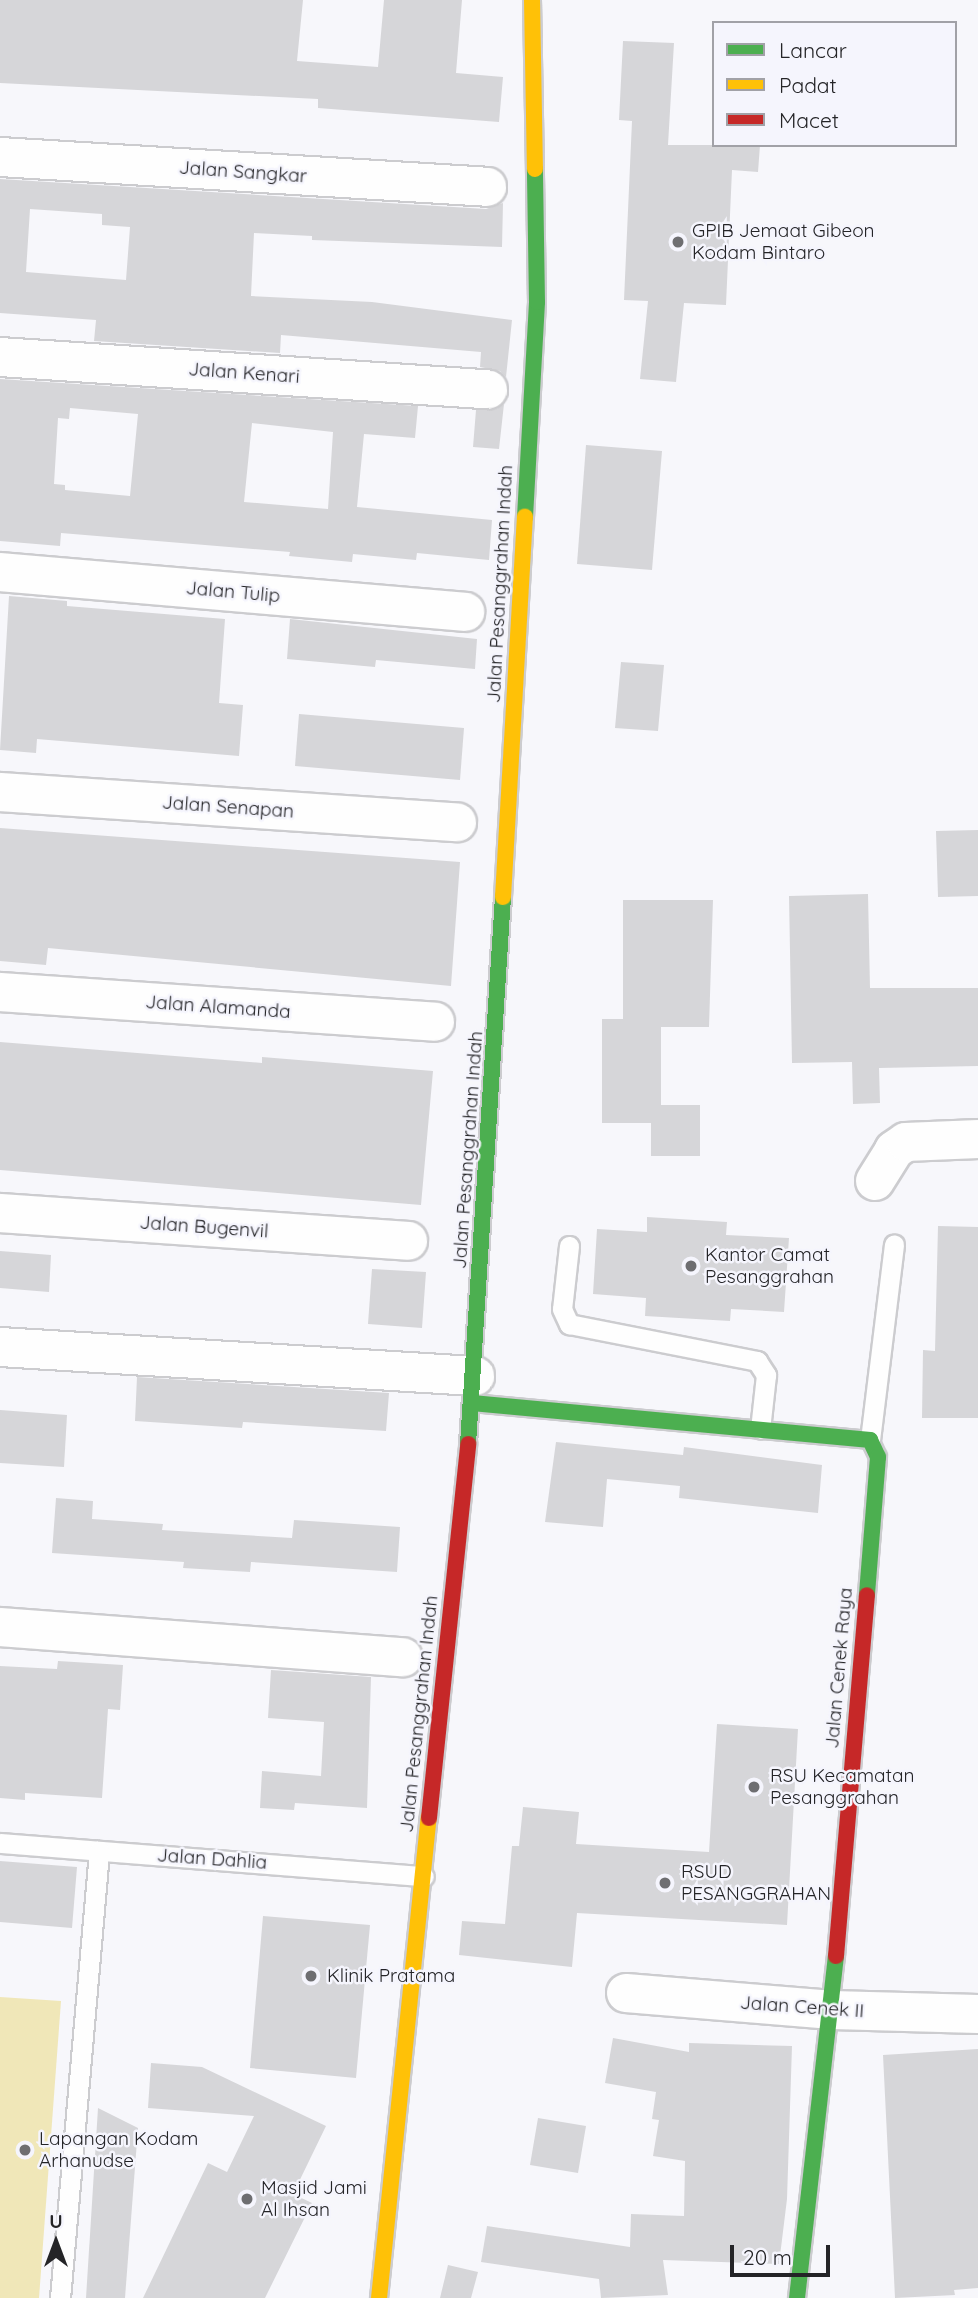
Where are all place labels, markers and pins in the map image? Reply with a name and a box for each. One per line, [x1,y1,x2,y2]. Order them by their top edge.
place label: GPIB Jemaat Gibeon Kodam Bintaro [692,220,875,264]
marker: GPIB Jemaat Gibeon Kodam Bintaro [670,234,686,250]
place label: Kantor Camat Pesanggrahan [705,1244,834,1288]
marker: Kantor Camat Pesanggrahan [683,1258,699,1274]
place label: RSU Kecamatan Pesanggrahan [770,1765,914,1809]
marker: RSU Kecamatan Pesanggrahan [744,1777,764,1797]
place label: RSUD PESANGGRAHAN [681,1861,831,1905]
marker: RSUD PESANGGRAHAN [655,1873,675,1893]
place label: Klinik Pratama [327,1965,455,1987]
marker: Klinik Pratama [301,1966,321,1986]
place label: Lapangan Kodam Arhanudse [39,2128,198,2172]
marker: Lapangan Kodam Arhanudse [17,2142,33,2158]
place label: Masjid Jami Al Ihsan [261,2177,367,2221]
marker: Masjid Jami Al Ihsan [239,2191,255,2207]

